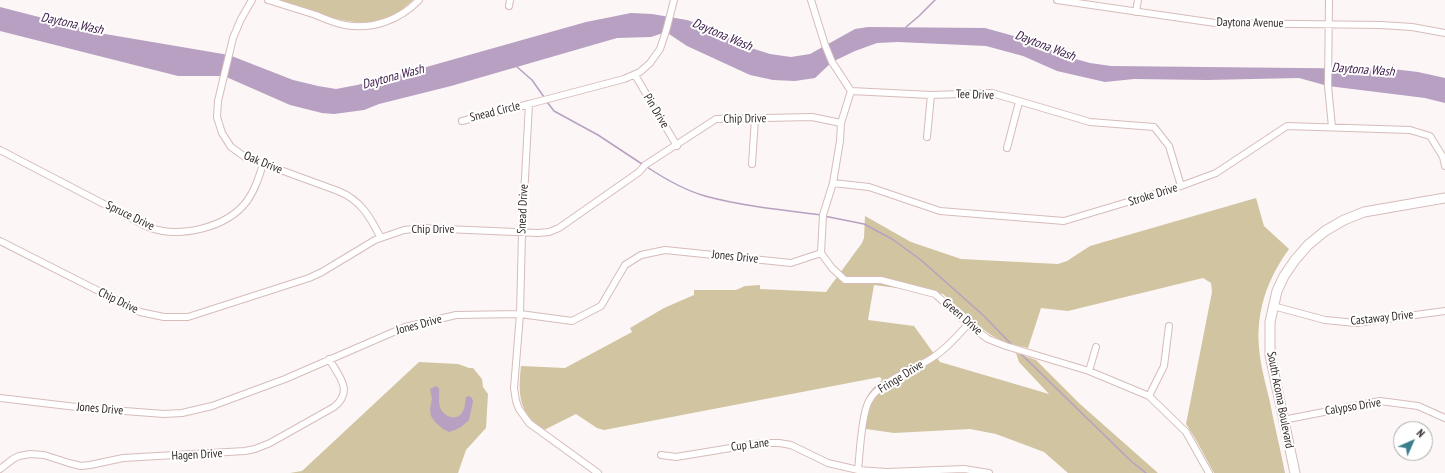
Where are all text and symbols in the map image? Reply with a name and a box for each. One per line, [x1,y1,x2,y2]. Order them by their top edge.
water label: Daytona Wash [39,10,105,38]
water label: Daytona Wash [690,15,754,55]
street label: Daytona Avenue [1216,15,1284,31]
water label: Daytona Wash [1013,27,1077,65]
water label: Daytona Wash [1331,60,1395,80]
water label: Daytona Wash [360,61,426,93]
street label: Tee Drive [956,87,994,103]
street label: Pin Drive [640,91,672,131]
street label: Snead Circle [468,99,522,125]
street label: Chip Drive [723,111,767,127]
street label: Oak Drive [242,149,284,177]
street label: Stroke Drive [1127,181,1179,209]
street label: Snead Drive [515,184,531,234]
street label: Spruce Drive [103,198,157,234]
street label: Chip Drive [412,223,454,237]
street label: Jones Drive [711,247,759,267]
street label: Chip Drive [96,285,140,317]
street label: Green Drive [939,296,985,338]
street label: Castaway Drive [1350,308,1414,328]
street label: Jones Drive [395,312,443,338]
street label: South Acoma Boulevard [1264,350,1296,450]
street label: Fringe Drive [876,357,926,397]
street label: Calypso Drive [1324,395,1382,419]
street label: Jones Drive [76,400,124,418]
north arrow [1393,421,1433,461]
text: N [1414,426,1428,440]
street label: Cup Lane [730,436,770,454]
street label: Hagen Drive [171,446,223,464]

